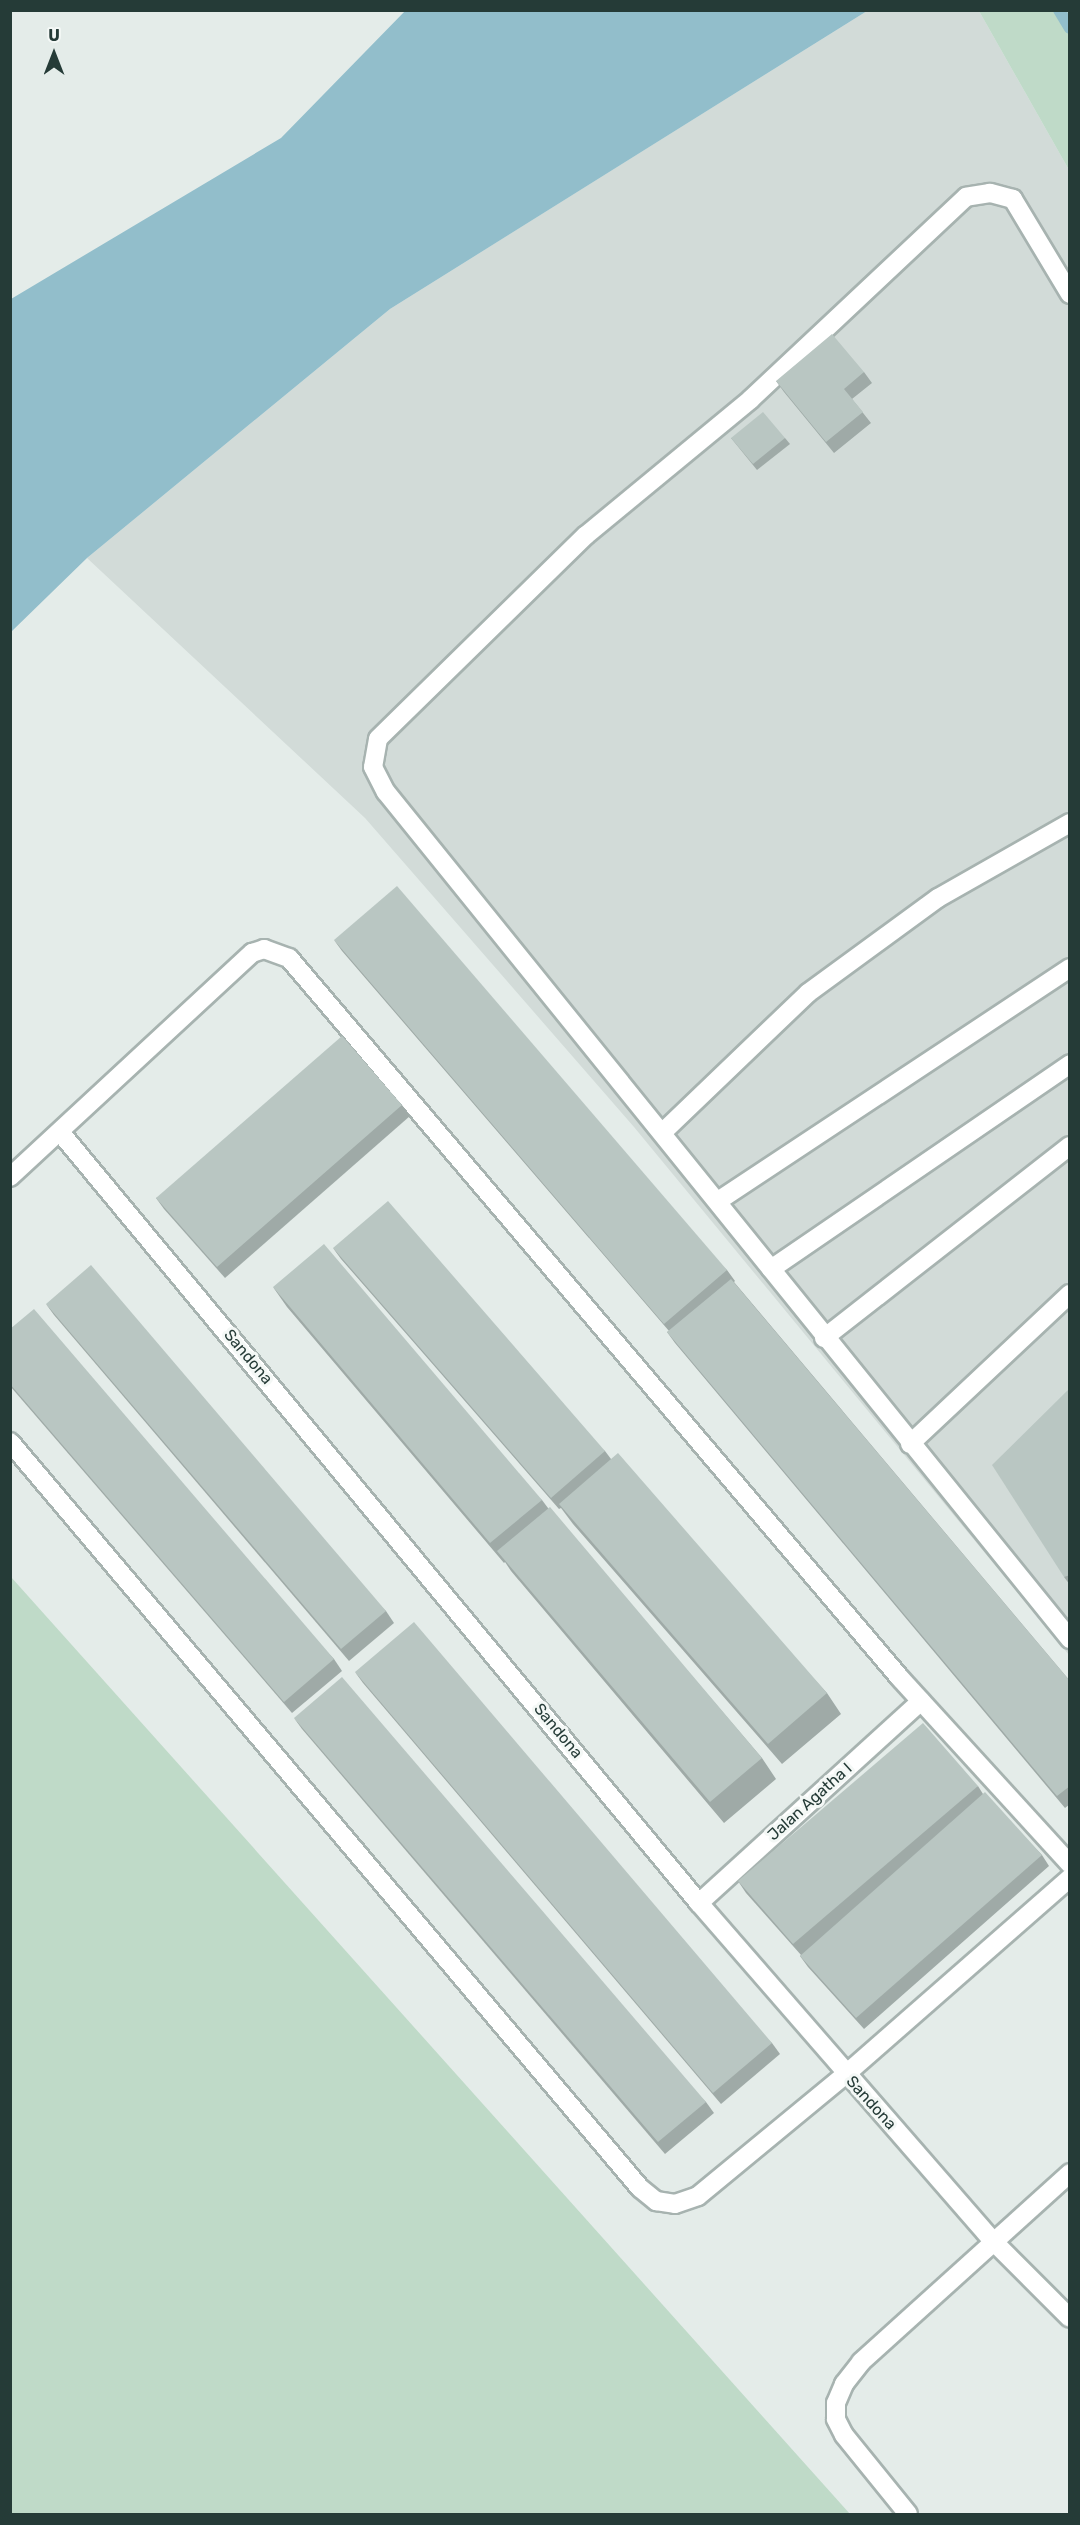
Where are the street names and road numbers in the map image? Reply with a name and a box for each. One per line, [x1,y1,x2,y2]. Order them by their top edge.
street label: Sandona [220,1326,276,1388]
street label: Sandona [530,1700,586,1762]
street label: Jalan Agatha I [764,1759,856,1845]
street label: Sandona [842,2072,900,2134]

